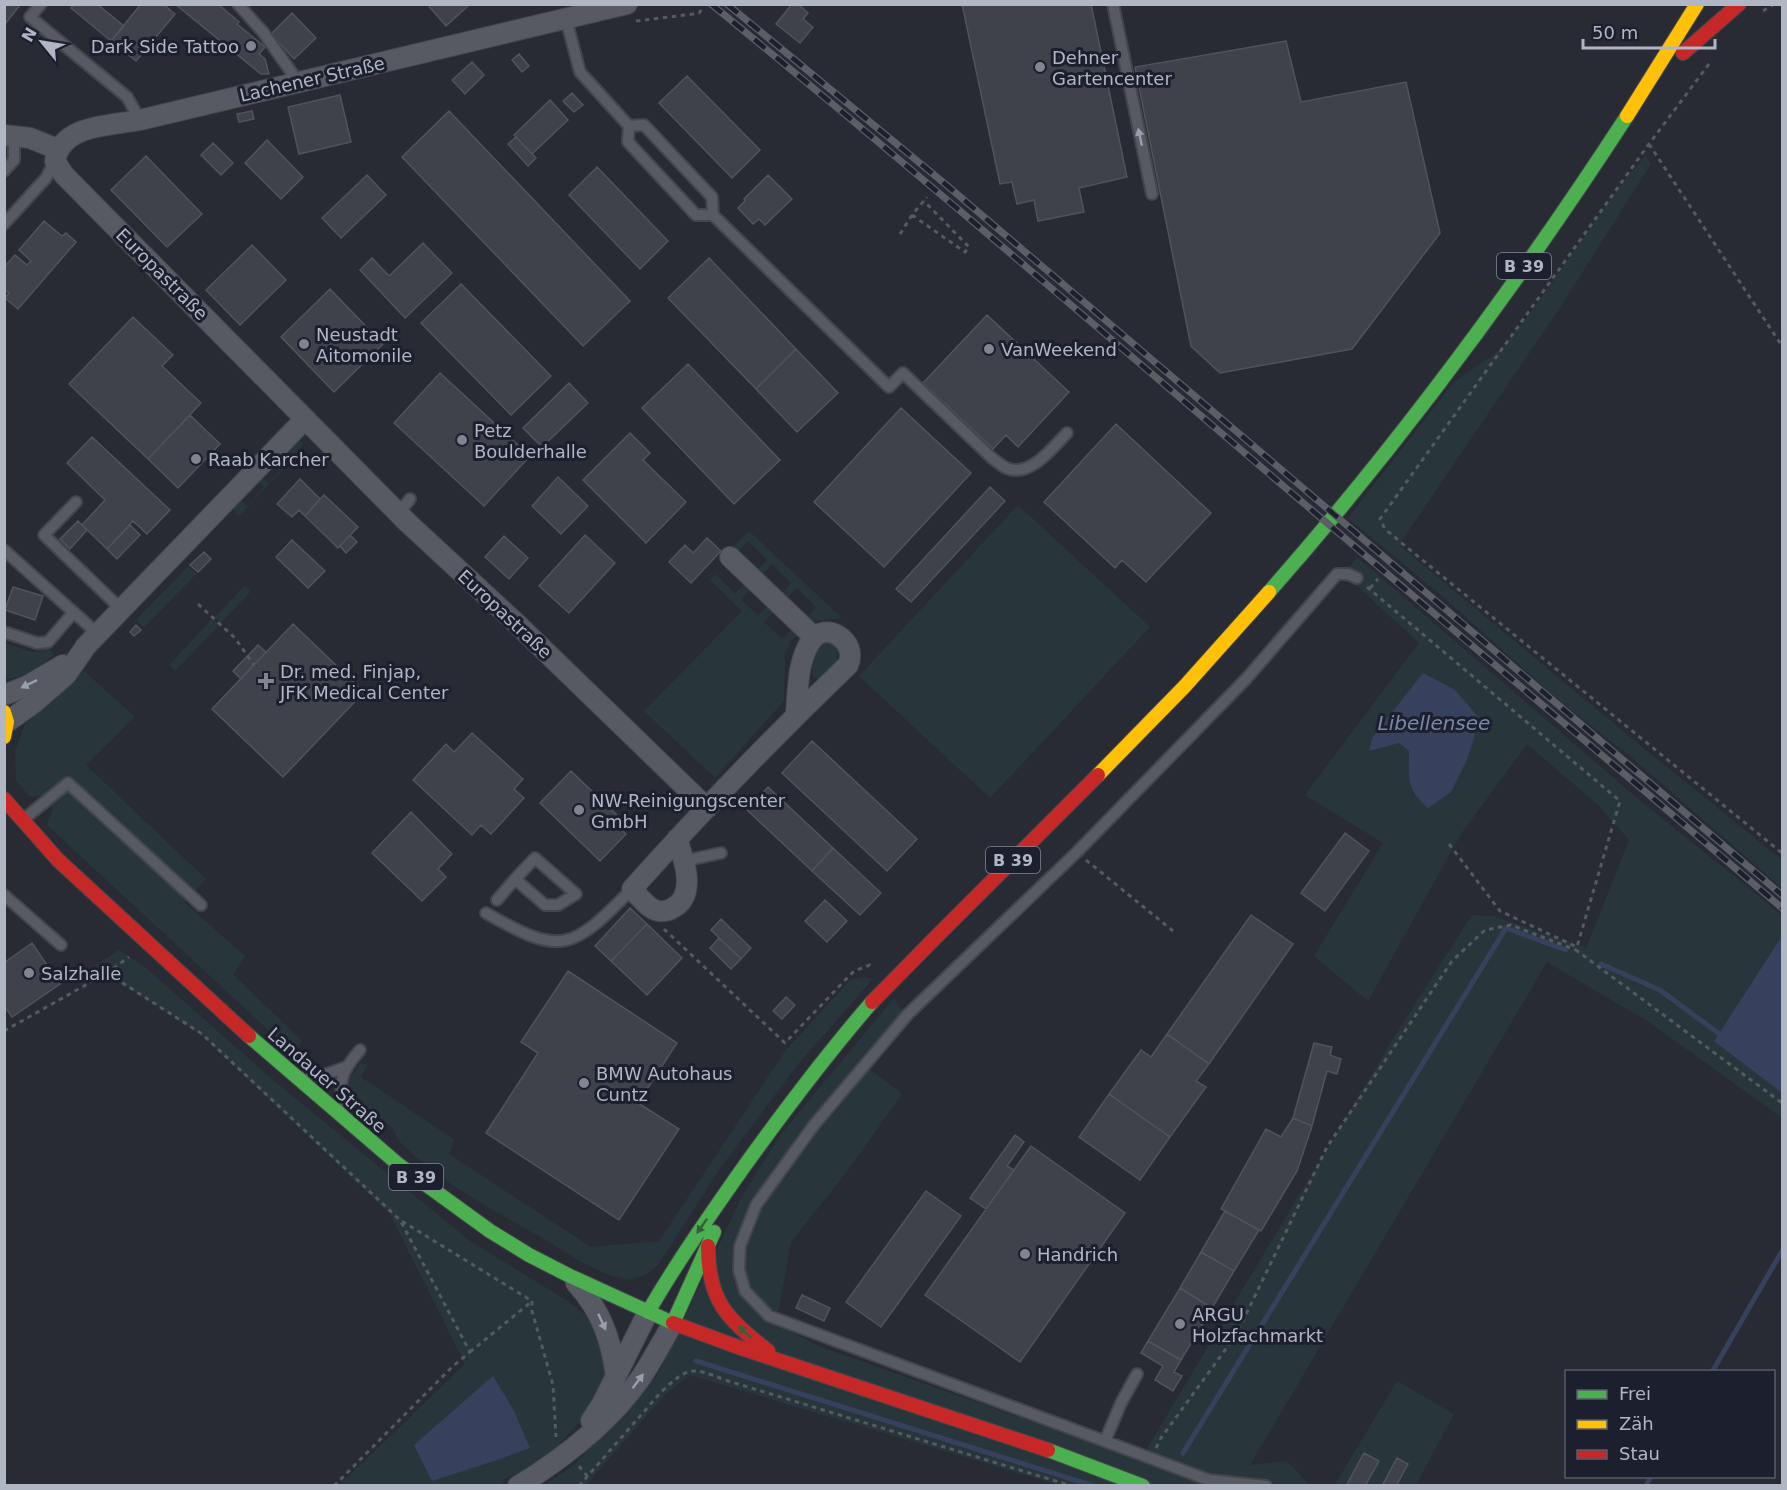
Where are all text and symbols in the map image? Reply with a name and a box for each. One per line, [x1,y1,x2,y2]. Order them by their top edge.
north arrow [12,12,72,72]
scale bar [1583,12,1715,50]
text: 50 m [1592,22,1638,43]
text: N [18,24,41,45]
place label: Dark Side Tattoo [91,36,239,57]
marker: Dark Side Tattoo [244,39,258,53]
place label: Dehner Gartencenter [1052,47,1172,89]
street label: Lachener Straße [237,52,387,106]
marker: Dehner Gartencenter [1033,60,1047,74]
one-way arrow [1135,127,1144,146]
street label: Europastraße [112,224,212,324]
road number: B 39 [1497,253,1551,279]
place label: Neustadt Aitomonile [316,324,412,366]
marker: Neustadt Aitomonile [297,337,311,351]
place label: VanWeekend [1001,339,1117,360]
marker: VanWeekend [982,342,996,356]
place label: Petz Boulderhalle [474,420,587,462]
marker: Petz Boulderhalle [455,433,469,447]
place label: Raab Karcher [208,449,329,470]
marker: Raab Karcher [189,452,203,466]
street label: Europastraße [454,565,556,663]
place label: Dr. med. Finjap, JFK Medical Center [279,661,449,703]
marker: Dr. med. Finjap, JFK Medical Center [257,672,275,690]
one-way arrow [21,680,38,689]
water label: Libellensee [1378,711,1490,735]
place label: NW-Reinigungscenter GmbH [591,790,786,832]
marker: NW-Reinigungscenter GmbH [572,803,586,817]
road number: B 39 [986,847,1040,873]
place label: Salzhalle [41,963,121,984]
marker: Salzhalle [22,966,36,980]
street label: Landauer Straße [264,1023,390,1137]
place label: BMW Autohaus Cuntz [596,1063,732,1105]
marker: BMW Autohaus Cuntz [577,1076,591,1090]
road number: B 39 [389,1164,443,1190]
one-way arrow [696,1217,708,1233]
place label: Handrich [1037,1244,1118,1265]
marker: Handrich [1018,1247,1032,1261]
place label: ARGU Holzfachmarkt [1192,1304,1323,1346]
one-way arrow [598,1314,607,1331]
marker: ARGU Holzfachmarkt [1173,1317,1187,1331]
one-way arrow [738,1325,753,1339]
legend [1565,1370,1775,1478]
one-way arrow [632,1373,644,1389]
text: Frei [1619,1383,1651,1404]
text: Zäh [1619,1413,1654,1434]
text: Stau [1619,1443,1660,1464]

